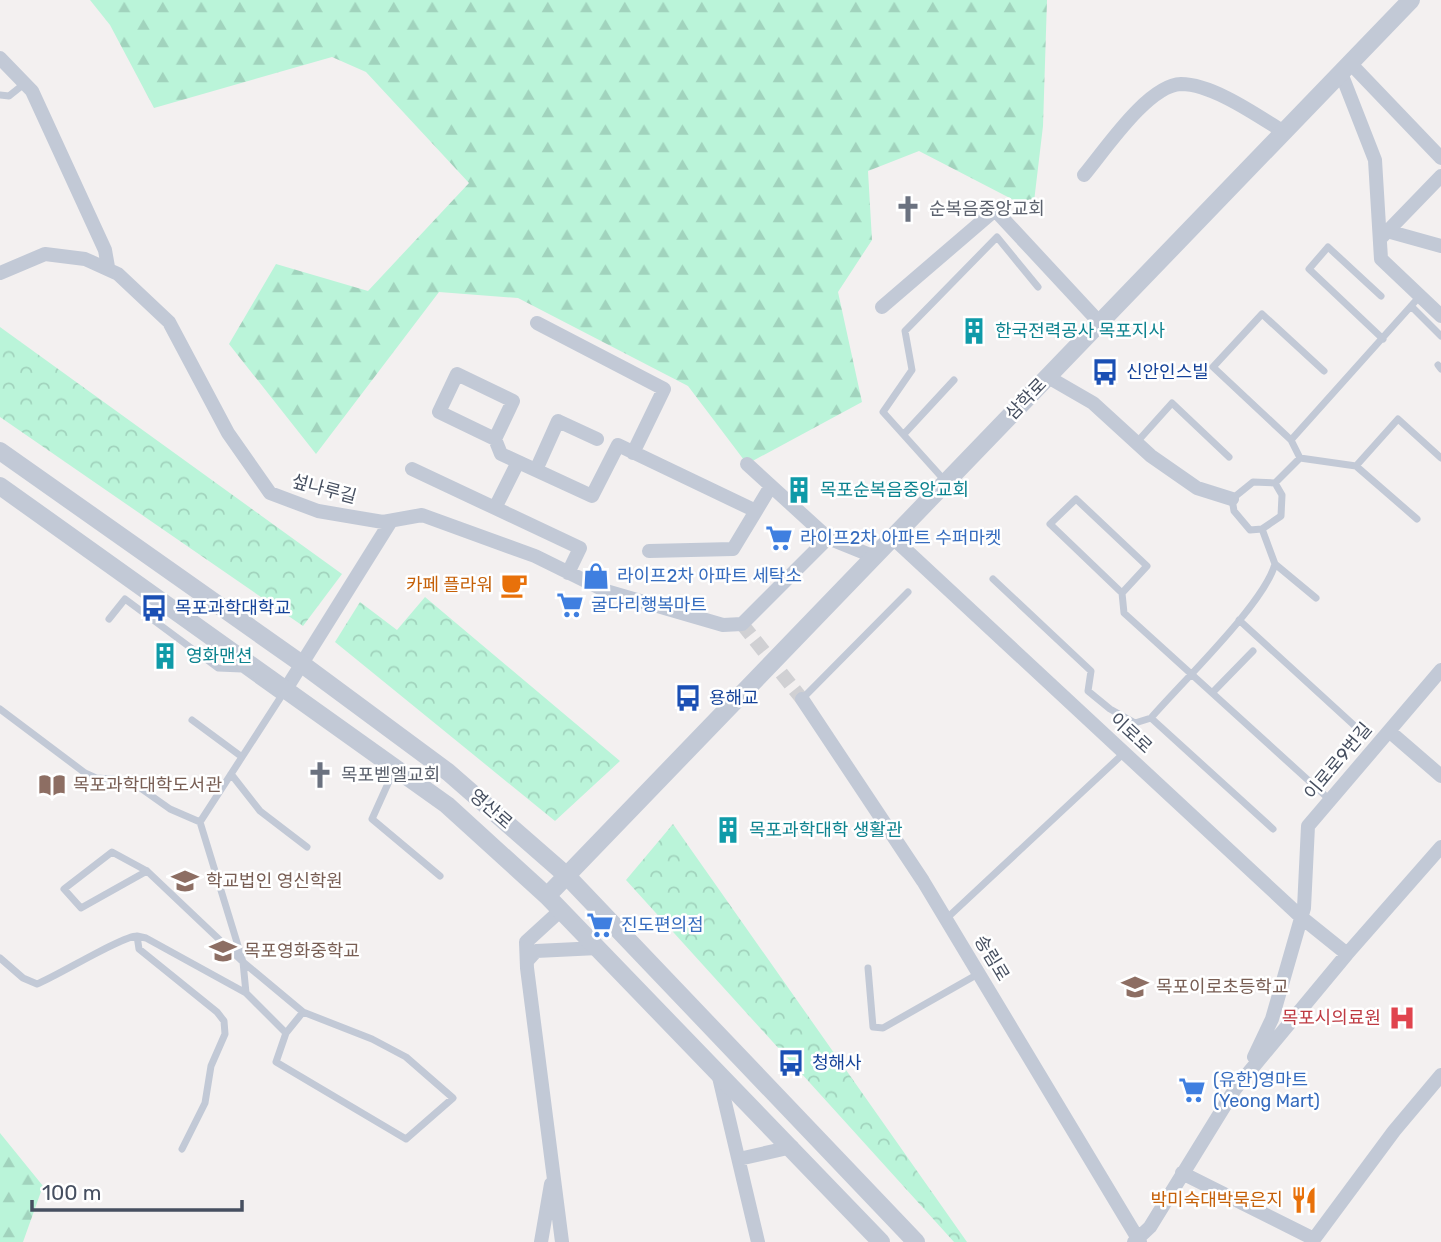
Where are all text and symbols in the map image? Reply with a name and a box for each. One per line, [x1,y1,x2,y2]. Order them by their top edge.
church icon: 순복음중앙교회 [893,194,923,224]
place label: 순복음중앙교회 [929,198,1045,220]
building icon: 한국전력공사 목포지사 [959,316,989,346]
place label: 한국전력공사 목포지사 [995,320,1165,342]
bus stop icon: 신안인스빌 [1090,357,1120,387]
place label: 신안인스빌 [1126,361,1209,383]
street label: 삼학로 [1001,373,1051,425]
street label: 섶나루길 [289,470,359,508]
building icon: 목포순복음중앙교회 [784,475,814,505]
place label: 목포순복음중앙교회 [820,479,969,501]
supermarket icon: 라이프2차 아파트 수퍼마켓 [764,523,794,553]
place label: 라이프2차 아파트 수퍼마켓 [800,527,1002,549]
shop icon: 라이프2차 아파트 세탁소 [581,561,611,591]
place label: 라이프2차 아파트 세탁소 [617,565,802,587]
cafe icon: 카페 플라워 [499,570,529,600]
place label: 카페 플라워 [406,574,493,596]
supermarket icon: 굴다리행복마트 [555,590,585,620]
bus stop icon: 목포과학대학교 [139,593,169,623]
place label: 굴다리행복마트 [591,594,707,616]
place label: 목포과학대학교 [175,597,291,619]
building icon: 영화맨션 [150,641,180,671]
place label: 영화맨션 [186,645,252,667]
bus stop icon: 용해교 [673,683,703,713]
place label: 용해교 [709,687,759,709]
street label: 이로로 [1105,708,1157,758]
street label: 이로로9번길 [1300,718,1376,804]
church icon: 목포벧엘교회 [305,760,335,790]
place label: 목포벧엘교회 [341,764,440,786]
library icon: 목포과학대학도서관 [37,770,67,800]
place label: 목포과학대학도서관 [73,774,222,796]
street label: 영산로 [465,784,517,834]
building icon: 목포과학대학 생활관 [713,815,743,845]
place label: 목포과학대학 생활관 [749,819,903,841]
school or university icon: 학교법인 영신학원 [170,866,200,896]
place label: 학교법인 영신학원 [206,870,343,892]
supermarket icon: 진도편의점 [585,910,615,940]
place label: 진도편의점 [621,914,704,936]
street label: 송림로 [970,931,1014,985]
school or university icon: 목포영화중학교 [208,936,238,966]
place label: 목포영화중학교 [244,940,360,962]
school or university icon: 목포이로초등학교 [1120,972,1150,1002]
place label: 목포이로초등학교 [1156,976,1288,998]
hospital icon: 목포시의료원 [1387,1003,1417,1033]
place label: 목포시의료원 [1282,1007,1381,1029]
bus stop icon: 청해사 [776,1048,806,1078]
place label: 청해사 [812,1052,862,1074]
place label: (유한)영마트 (Yeong Mart) [1213,1069,1320,1112]
supermarket icon: (유한)영마트 (Yeong Mart) [1177,1075,1207,1105]
scale bar [32,1168,242,1212]
text: 100 m [42,1180,101,1205]
restaurant icon: 박미숙대박묵은지 [1289,1185,1319,1215]
place label: 박미숙대박묵은지 [1151,1189,1283,1211]

